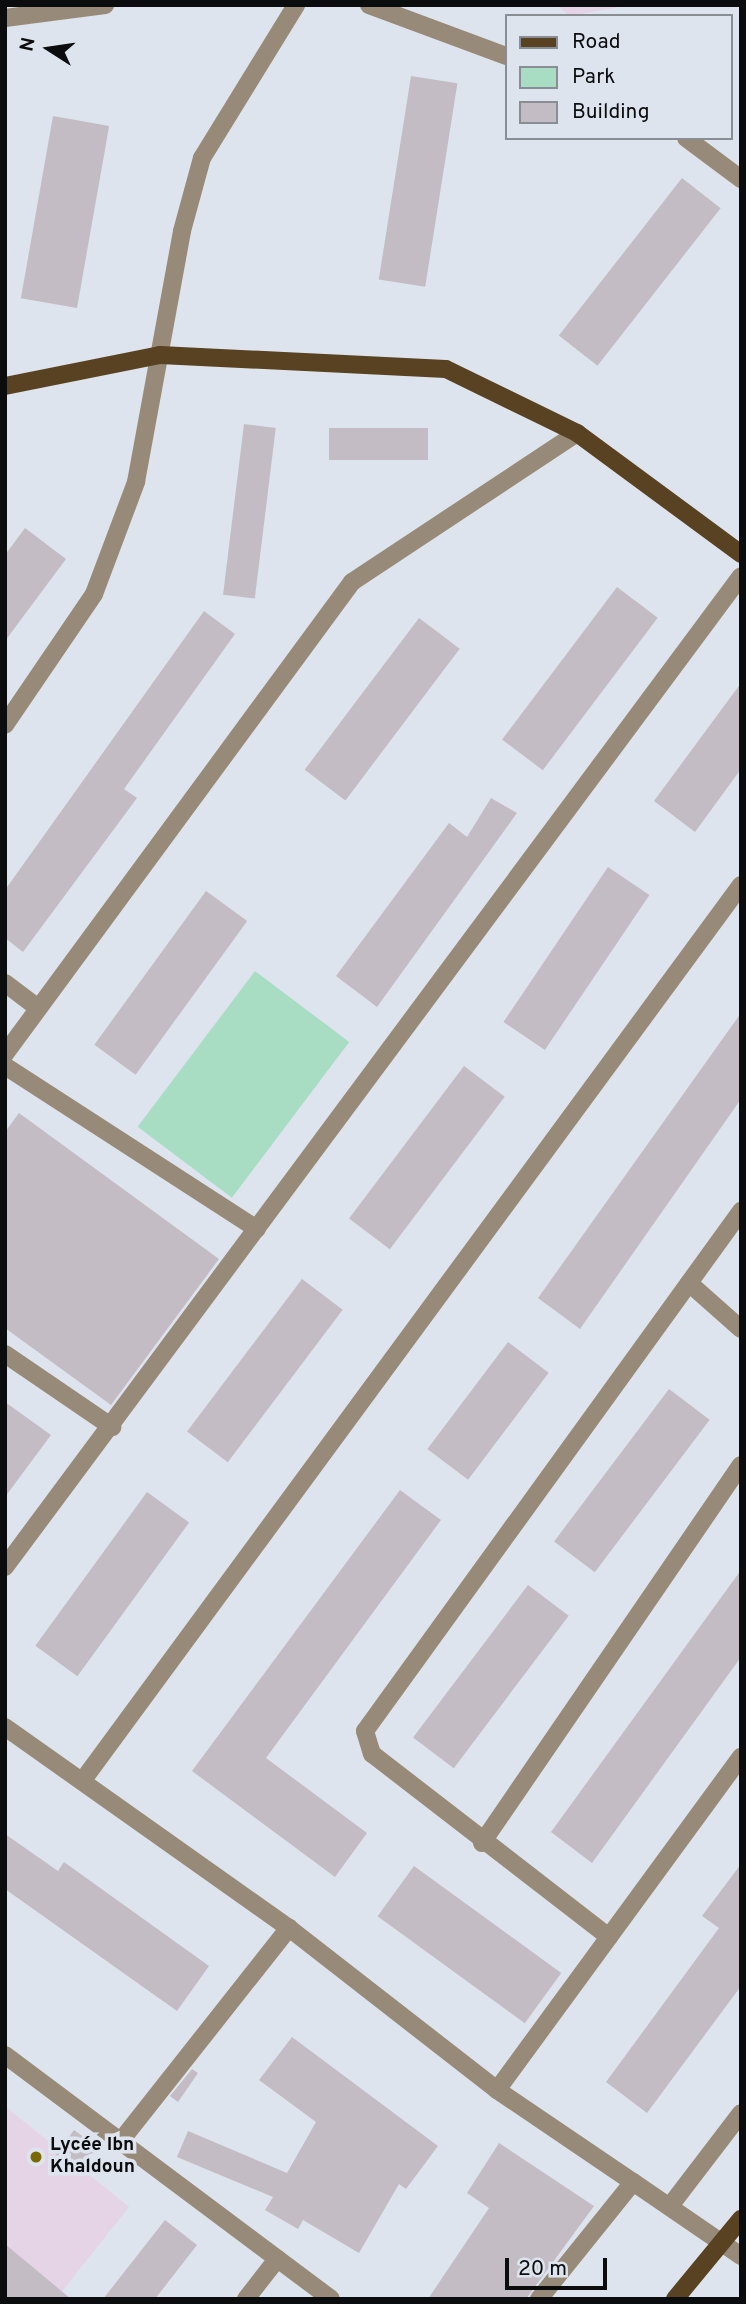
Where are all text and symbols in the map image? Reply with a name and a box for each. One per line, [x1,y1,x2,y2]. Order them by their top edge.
north arrow [14,14,84,84]
legend [504,14,732,140]
text: Road [572,29,621,56]
text: N [15,35,42,54]
text: Park [572,64,615,91]
text: Building [572,99,650,126]
place label: Lycée Ibn Khaldoun [50,2135,135,2179]
marker: Lycée Ibn Khaldoun [28,2149,44,2165]
scale bar [508,2244,610,2288]
text: 20 m [518,2256,567,2283]

